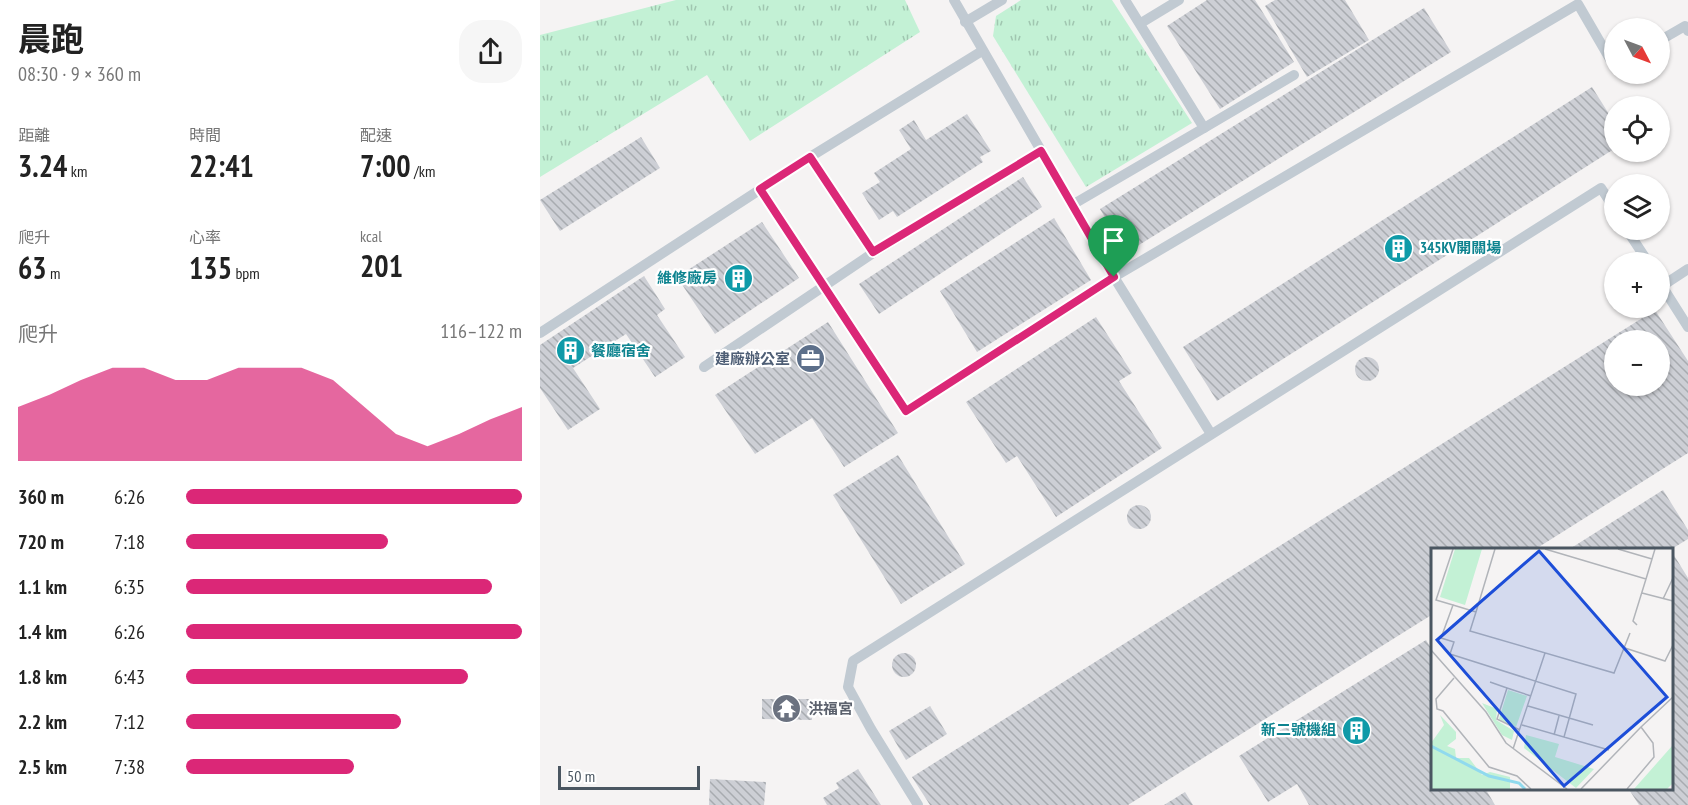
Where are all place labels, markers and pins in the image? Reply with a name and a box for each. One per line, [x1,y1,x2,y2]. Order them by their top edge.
pin [1088,215,1139,277]
building icon: 345KV開關場 [1383,232,1415,264]
place label: 345KV開關場 [1420,238,1501,257]
building icon: 維修廠房 [722,262,754,294]
place label: 維修廠房 [657,268,717,287]
building icon: 餐廳宿舍 [554,335,586,367]
place label: 餐廳宿舍 [591,341,651,360]
office icon: 建廠辦公室 [795,343,827,375]
place label: 建廠辦公室 [715,349,790,368]
temple icon: 洪福宮 [771,693,803,725]
place label: 洪福宮 [808,699,853,718]
building icon: 新二號機組 [1341,714,1373,746]
place label: 新二號機組 [1261,720,1336,739]

